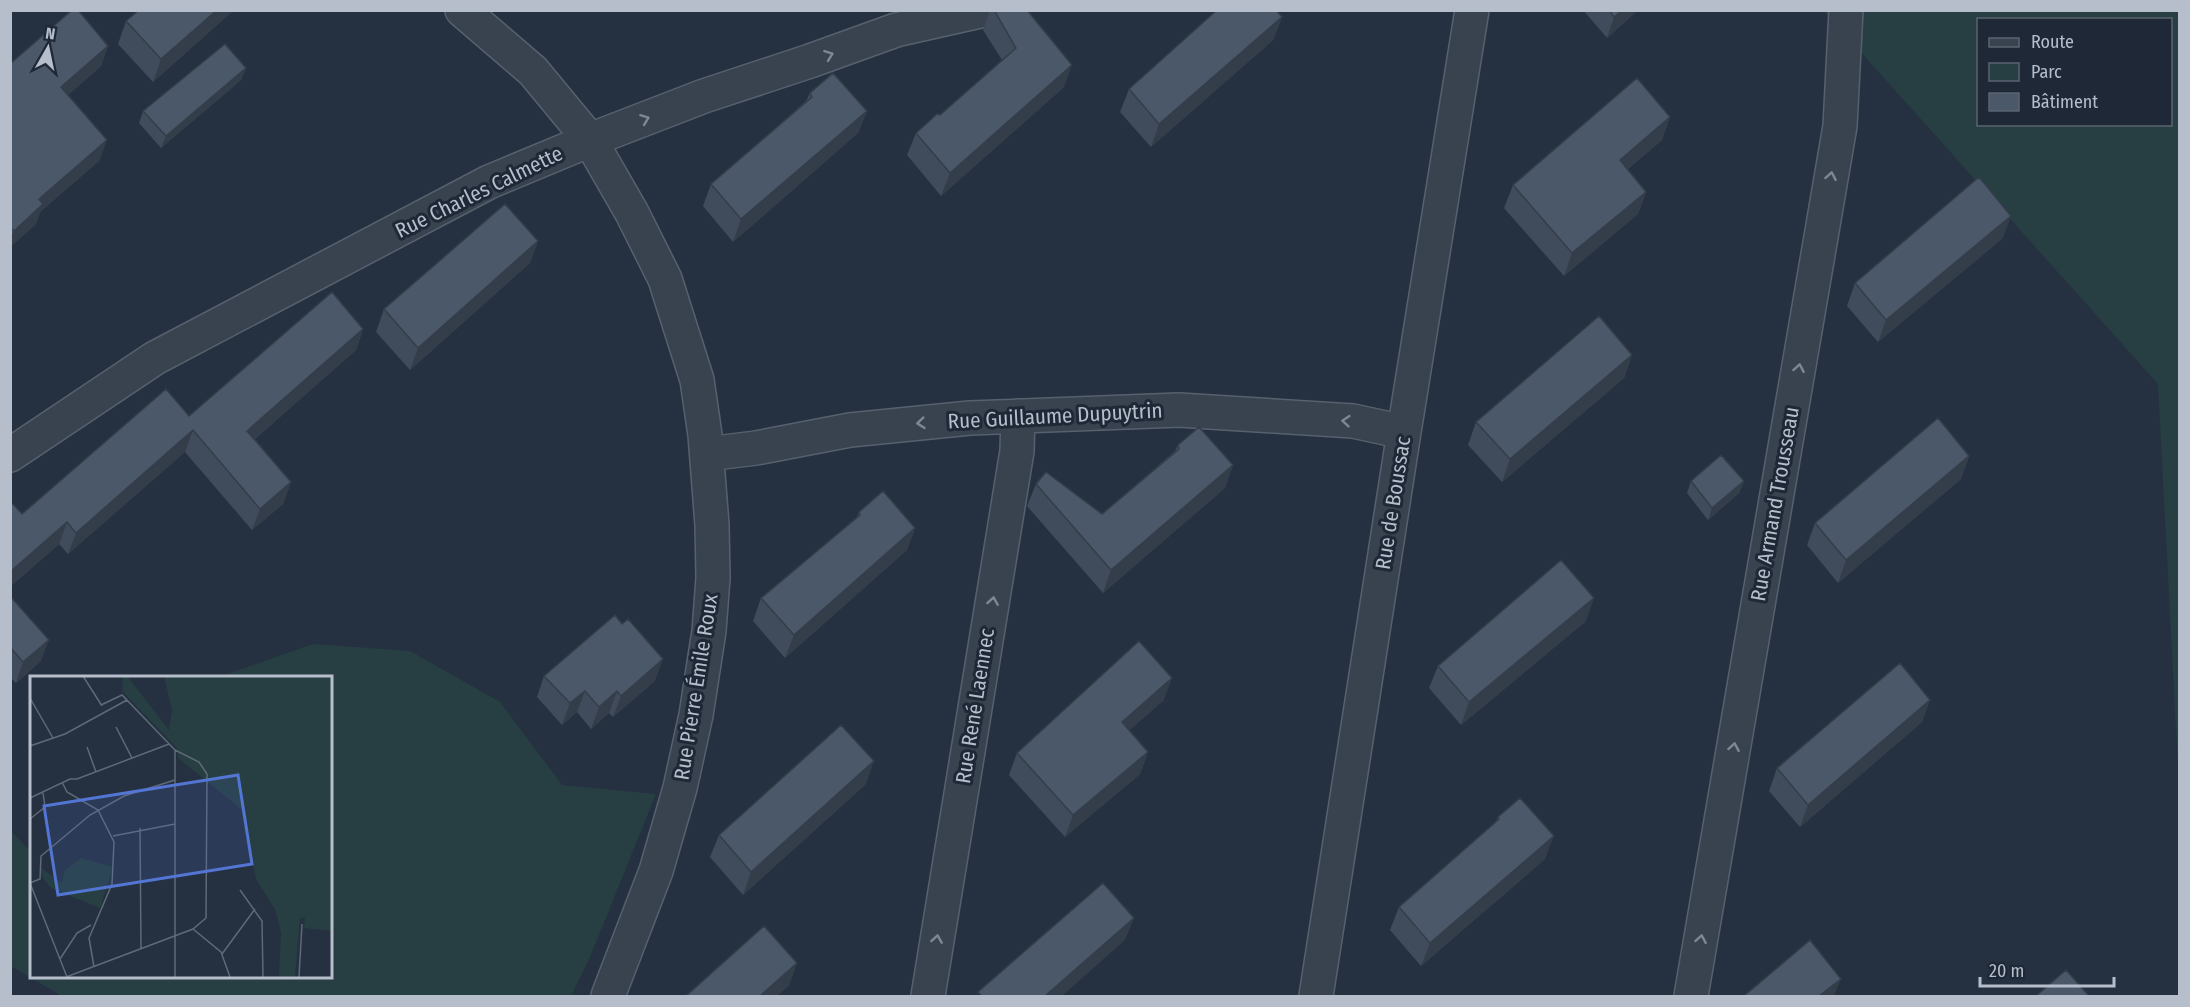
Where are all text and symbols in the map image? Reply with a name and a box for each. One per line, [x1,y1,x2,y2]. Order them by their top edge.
north arrow [18,18,78,78]
legend [1977,18,2172,126]
text: N [44,24,56,44]
text: Route [2031,31,2074,53]
one-way arrow [823,49,834,62]
text: Parc [2031,61,2062,83]
text: Bâtiment [2031,91,2098,113]
one-way arrow [638,114,649,126]
street label: Rue Charles Calmette [391,140,567,244]
one-way arrow [1825,171,1837,181]
one-way arrow [1792,363,1804,373]
street label: Rue Guillaume Dupuytrin [947,397,1163,435]
street label: Rue Armand Trousseau [1745,405,1805,603]
one-way arrow [1342,415,1351,428]
one-way arrow [917,416,926,429]
street label: Rue de Boussac [1370,434,1416,572]
street label: Rue Pierre Émile Roux [668,591,724,782]
one-way arrow [986,597,998,606]
street label: Rue René Laennec [950,626,1000,786]
inset map [30,676,332,977]
one-way arrow [1727,742,1739,751]
one-way arrow [930,934,943,944]
one-way arrow [1694,934,1707,944]
scale bar [1980,950,2114,988]
text: 20 m [1989,960,2024,982]

